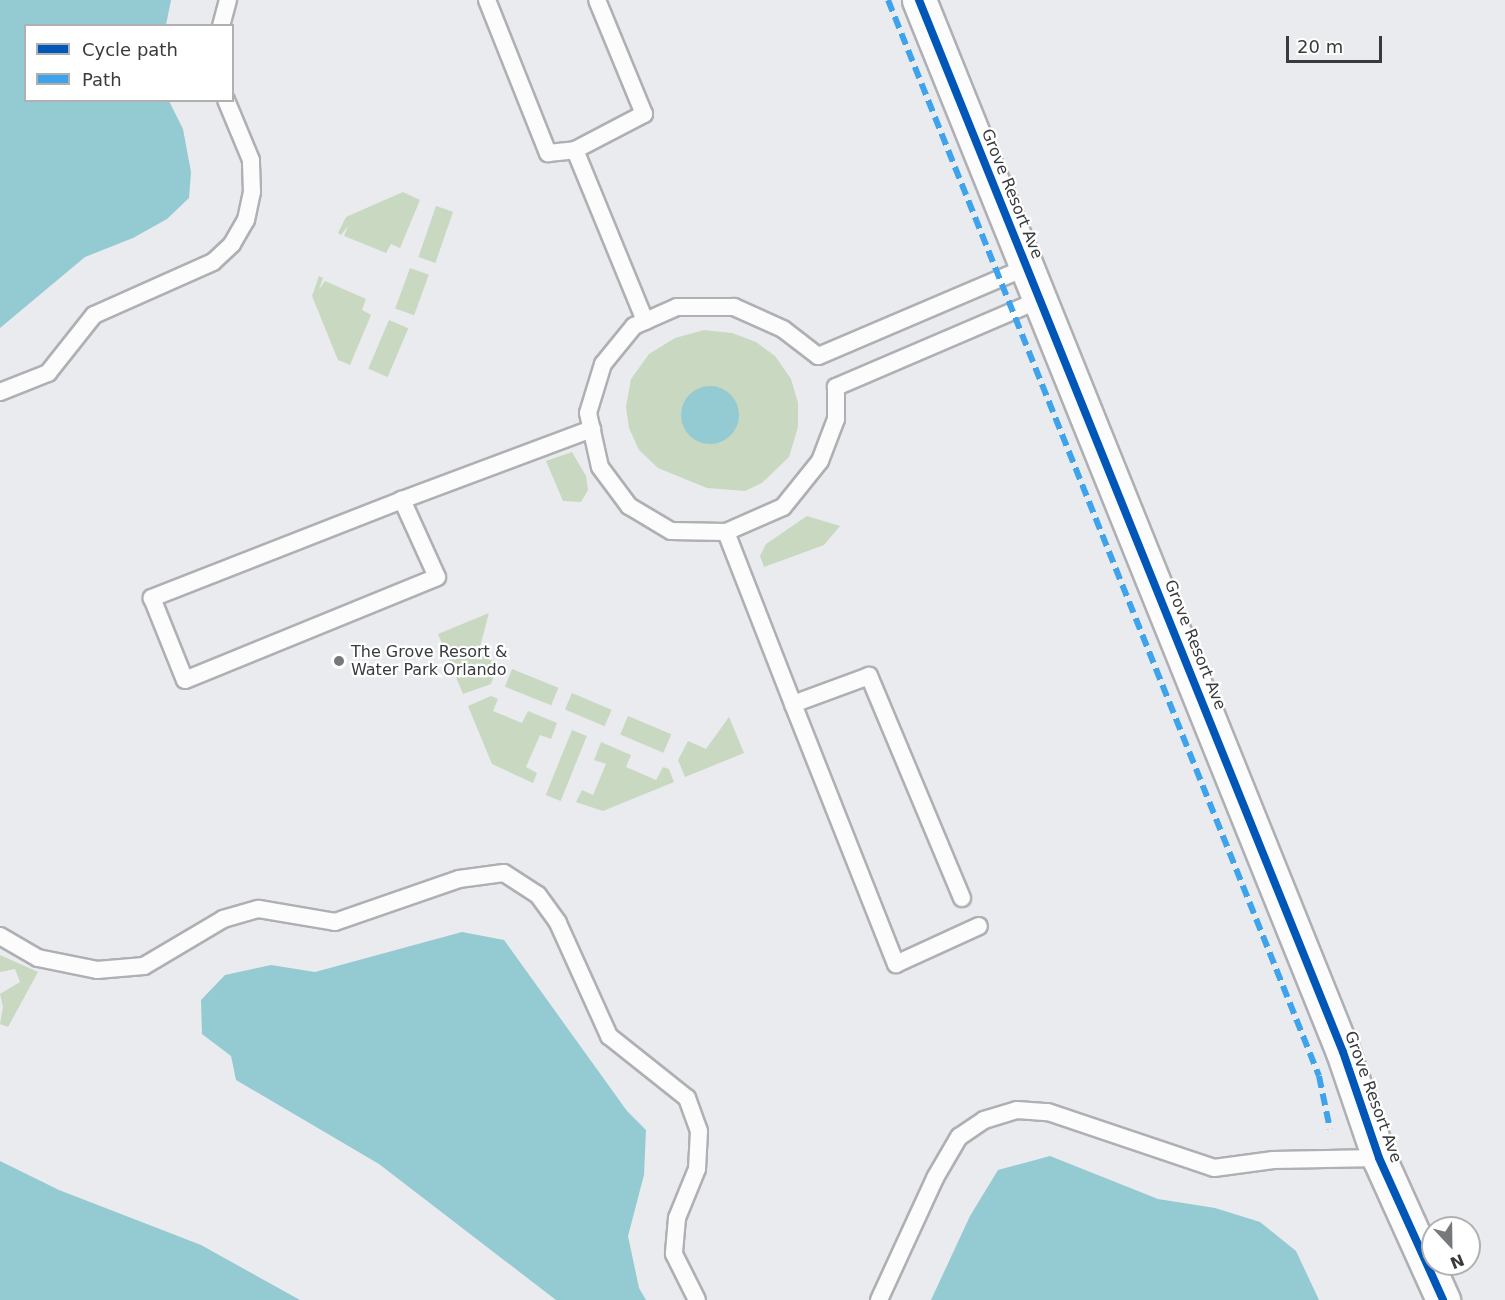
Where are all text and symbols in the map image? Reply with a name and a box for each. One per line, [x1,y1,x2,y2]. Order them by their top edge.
legend [24,24,234,102]
scale bar [1289,24,1385,62]
text: 20 m [1297,36,1343,57]
text: Cycle path [82,39,178,60]
text: Path [82,69,122,90]
street label: Grove Resort Ave [977,126,1047,262]
street label: Grove Resort Ave [1160,577,1230,713]
place label: The Grove Resort & Water Park Orlando [351,642,507,680]
marker: The Grove Resort & Water Park Orlando [332,654,346,668]
street label: Grove Resort Ave [1340,1029,1406,1165]
north arrow [1421,1216,1481,1276]
text: N [1447,1250,1467,1273]

